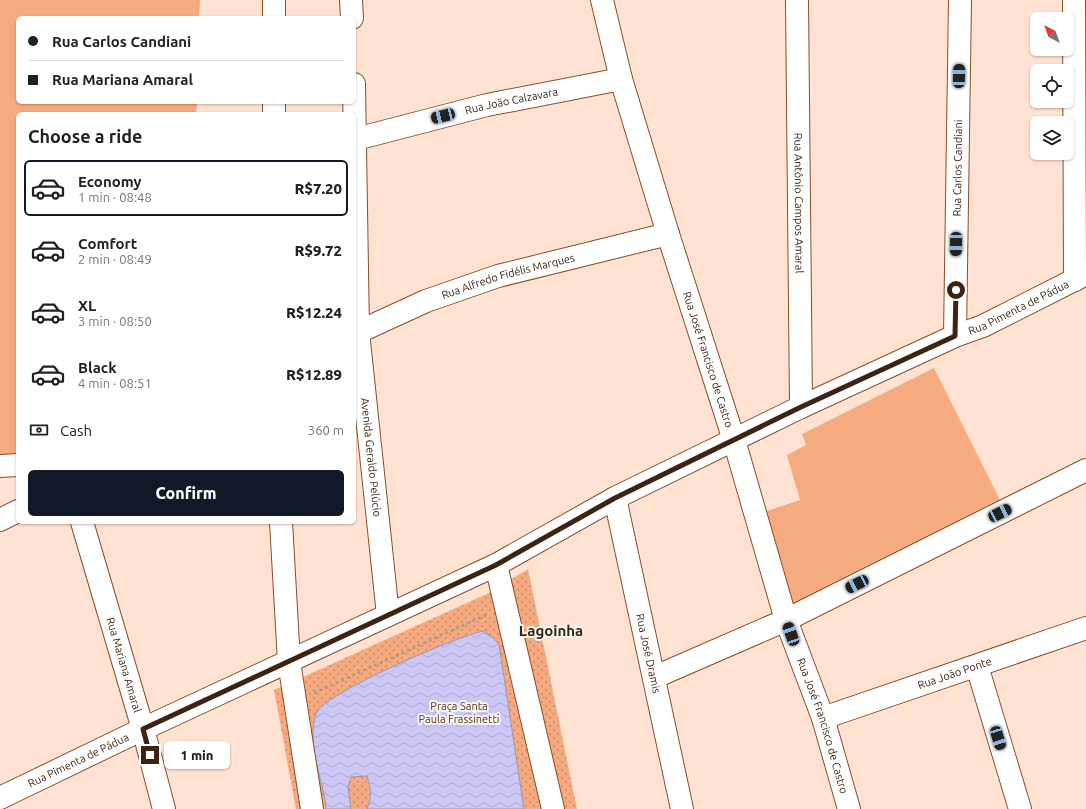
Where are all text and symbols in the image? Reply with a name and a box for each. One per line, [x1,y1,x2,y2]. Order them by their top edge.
north arrow [1030,12,1074,56]
map controls [1030,12,1074,160]
text: Rua Carlos Candiani [52,33,191,50]
car [953,64,965,88]
button: locate [1030,64,1074,108]
text: Rua Mariana Amaral [52,71,193,88]
street label: Rua João Calzavara [464,85,559,117]
car [430,107,456,125]
button: layers [1030,116,1074,160]
street label: Rua Carlos Candiani [951,119,964,217]
text: Choose a ride [28,126,142,146]
street label: Rua Antônio Campos Amaral [792,133,806,273]
icon: car [30,170,66,206]
text: Economy [78,173,142,190]
text: R$7.20 [294,180,342,197]
text: 1 min · 08:48 [78,190,152,204]
icon: car [30,232,66,268]
car [950,232,962,256]
text: Comfort [78,235,137,252]
text: R$9.72 [294,242,342,259]
street label: Rua Alfredo Fidélis Marques [440,251,576,301]
text: 2 min · 08:49 [78,252,152,266]
street label: Rua Pimenta de Pádua [967,278,1071,337]
route start [947,281,965,299]
street label: Rua José Francisco de Castro [681,290,736,429]
icon: car [30,294,66,330]
text: XL [78,297,96,314]
text: R$12.24 [286,304,342,321]
text: 3 min · 08:50 [78,314,152,328]
icon: car [30,356,66,392]
text: Black [78,359,117,376]
text: R$12.89 [286,366,342,383]
text: 4 min · 08:51 [78,376,152,390]
street label: Avenida Geraldo Pelúcio [359,397,384,517]
icon: cash [28,419,50,441]
text: Cash [60,422,92,439]
text: 360 m [308,423,344,437]
button: Confirm [28,470,344,516]
car [987,502,1013,524]
car [844,573,870,595]
street label: Rua José Dramis [634,613,663,695]
street label: Rua Mariana Amaral [104,616,144,714]
car [781,621,801,647]
district label: Lagoinha [519,622,583,639]
street label: Rua João Ponte [916,655,993,691]
street label: Rua José Francisco de Castro [795,656,850,795]
park label: Praça Santa Paula Frassinetti [419,700,499,725]
car [989,725,1007,751]
street label: Rua Pimenta de Pádua [26,731,131,790]
callout: 1 min [164,741,230,769]
route end [141,746,159,764]
text: 1 min [180,748,214,762]

